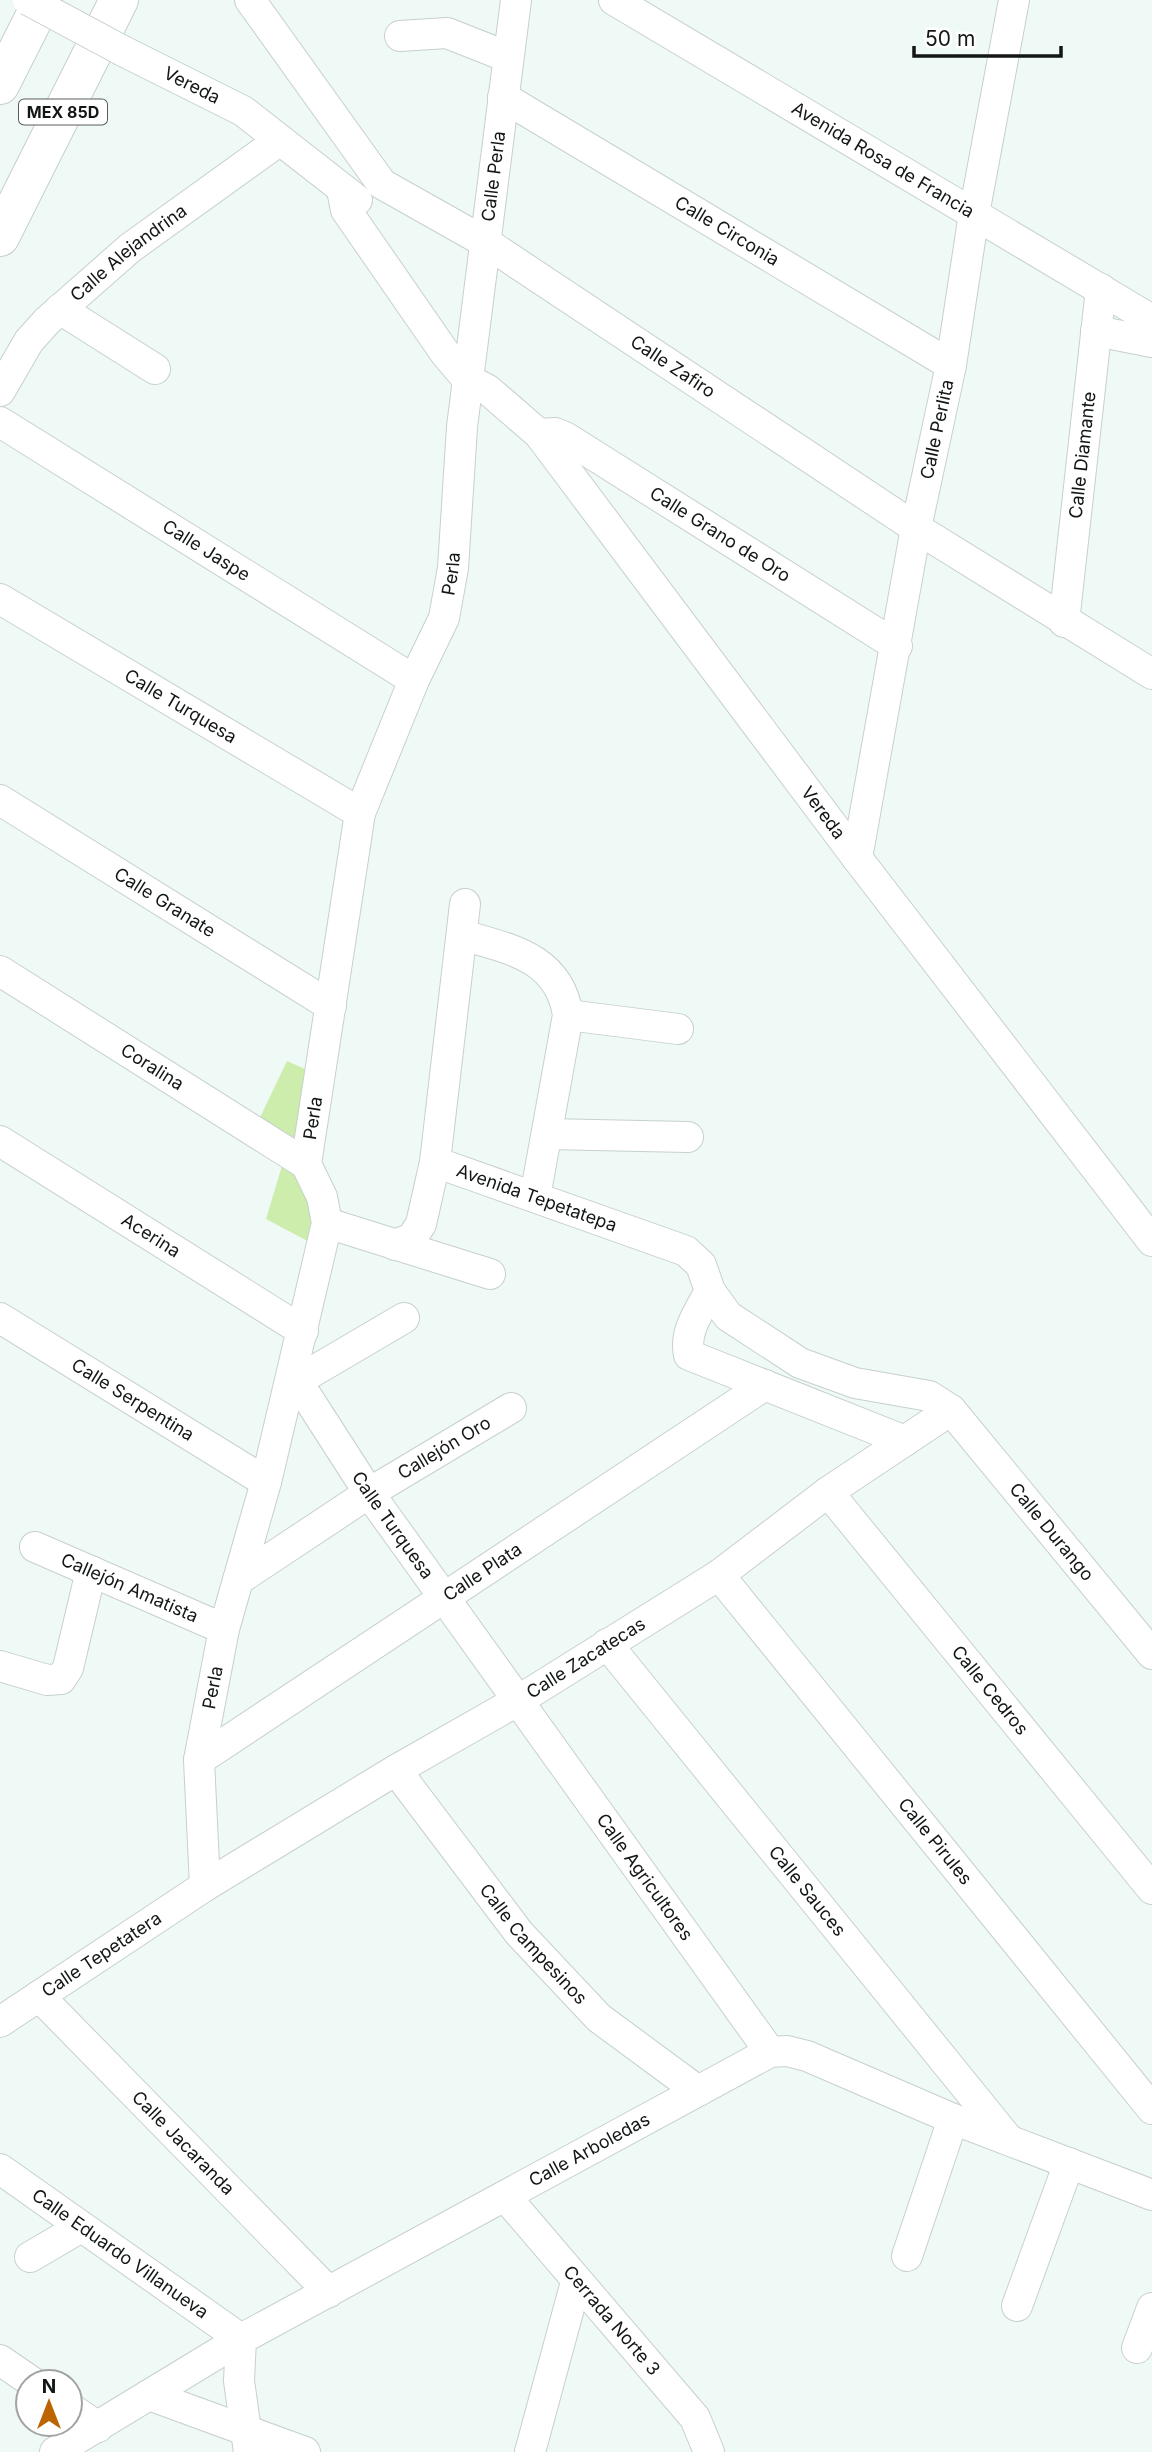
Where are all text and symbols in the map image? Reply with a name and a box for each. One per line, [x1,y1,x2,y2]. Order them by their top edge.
scale bar [914,14,1061,58]
text: 50 m [925,26,975,51]
street label: Vereda [161,62,224,108]
street label: Avenida Rosa de Francia [788,97,978,222]
road number: MEX 85D [19,100,107,124]
street label: Calle Perla [477,130,509,223]
street label: Calle Circonia [671,191,783,270]
street label: Calle Alejandrina [66,200,190,306]
street label: Calle Zafiro [627,331,719,402]
street label: Calle Perlita [916,378,958,481]
street label: Calle Diamante [1065,390,1100,520]
street label: Calle Grano de Oro [646,482,794,586]
street label: Calle Jaspe [159,515,254,585]
street label: Perla [437,552,464,597]
street label: Calle Turquesa [121,664,241,747]
street label: Vereda [797,782,850,843]
street label: Calle Granate [111,863,219,941]
street label: Coralina [117,1039,188,1094]
street label: Perla [299,1095,326,1141]
street label: Avenida Tepetatepa [454,1160,620,1236]
street label: Acerina [118,1209,184,1261]
street label: Calle Serpentina [68,1354,198,1445]
street label: Callejón Oro [394,1412,494,1483]
street label: Calle Turquesa [348,1467,438,1583]
street label: Calle Durango [1005,1479,1098,1585]
street label: Calle Plata [439,1538,525,1605]
street label: Callejón Amatista [58,1549,202,1627]
street label: Calle Zacatecas [523,1613,649,1703]
street label: Calle Cedros [948,1641,1033,1739]
street label: Perla [198,1664,227,1711]
street label: Calle Pirules [894,1794,977,1889]
street label: Calle Agricultores [592,1809,698,1944]
street label: Calle Sauces [765,1841,850,1940]
street label: Calle Campesinos [476,1880,592,2009]
street label: Calle Tepetatera [38,1907,165,2001]
street label: Calle Jacaranda [128,2086,239,2199]
street label: Calle Arboledas [525,2108,653,2191]
street label: Calle Eduardo Villanueva [28,2184,213,2323]
street label: Cerrada Norte 3 [559,2261,665,2379]
north arrow [14,2368,84,2438]
text: N [42,2375,56,2398]

